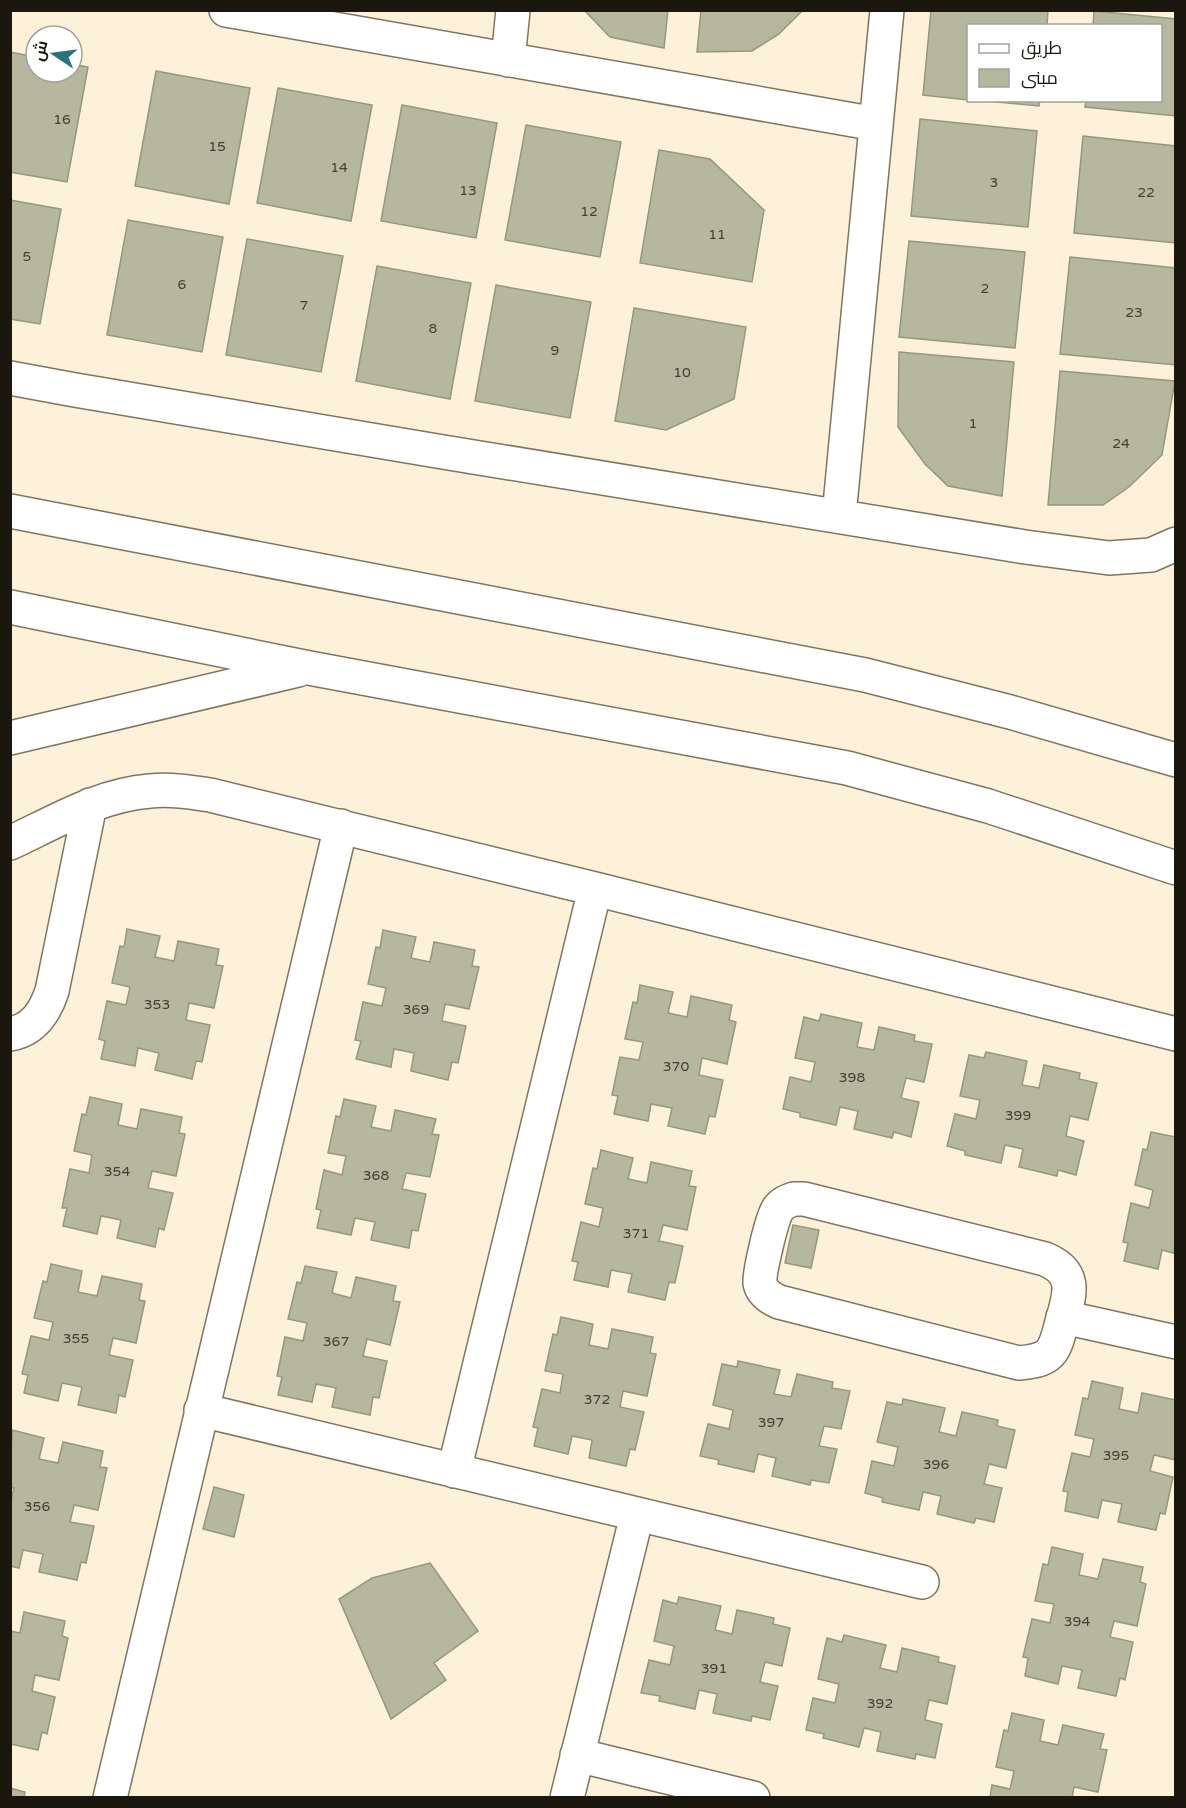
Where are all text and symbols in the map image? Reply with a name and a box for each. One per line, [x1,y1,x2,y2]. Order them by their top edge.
north arrow [24,24,84,84]
legend [967,24,1162,102]
text: طريق [1021,37,1062,60]
text: ش [28,39,52,63]
text: مبنى [1021,67,1058,89]
house number: 16 [53,111,71,128]
house number: 15 [208,138,226,155]
house number: 14 [330,159,348,176]
house number: 3 [990,174,998,191]
house number: 13 [459,182,477,199]
house number: 22 [1137,184,1155,201]
house number: 12 [580,203,598,220]
house number: 11 [708,226,726,243]
house number: 5 [23,248,31,265]
house number: 6 [178,276,187,293]
house number: 2 [981,280,989,297]
house number: 7 [300,297,308,314]
house number: 23 [1125,304,1143,321]
house number: 8 [429,320,438,337]
house number: 9 [551,342,559,359]
house number: 10 [673,364,691,381]
house number: 1 [969,415,977,432]
house number: 24 [1112,435,1130,452]
house number: 353 [144,996,170,1013]
house number: 369 [403,1001,429,1018]
house number: 370 [663,1058,689,1075]
house number: 398 [839,1069,865,1086]
house number: 399 [1005,1107,1031,1124]
house number: 354 [104,1163,130,1180]
house number: 368 [363,1167,389,1184]
house number: 371 [623,1225,649,1242]
house number: 355 [63,1330,89,1347]
house number: 367 [323,1333,349,1350]
house number: 372 [584,1391,610,1408]
house number: 397 [758,1414,784,1431]
house number: 395 [1103,1447,1129,1464]
house number: 396 [923,1456,949,1473]
house number: 356 [24,1498,50,1515]
house number: 394 [1064,1613,1090,1630]
house number: 391 [701,1660,727,1677]
house number: 392 [867,1695,893,1712]

